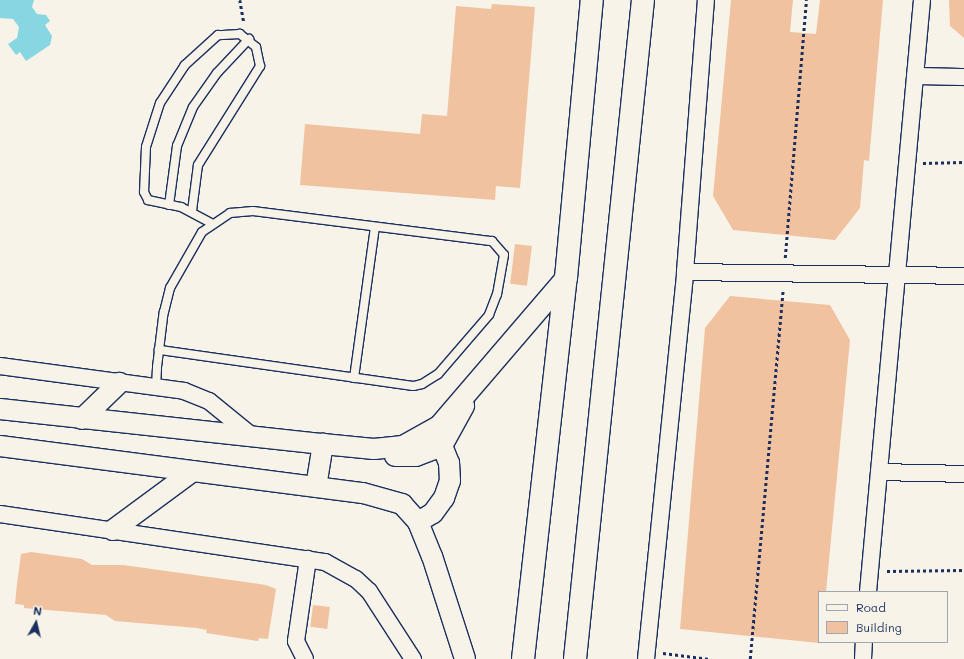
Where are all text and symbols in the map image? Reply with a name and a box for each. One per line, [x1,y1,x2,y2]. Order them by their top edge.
legend [818,591,948,643]
text: Road [856,599,886,615]
north arrow [16,603,56,643]
text: N [33,603,43,619]
text: Building [856,619,902,635]

